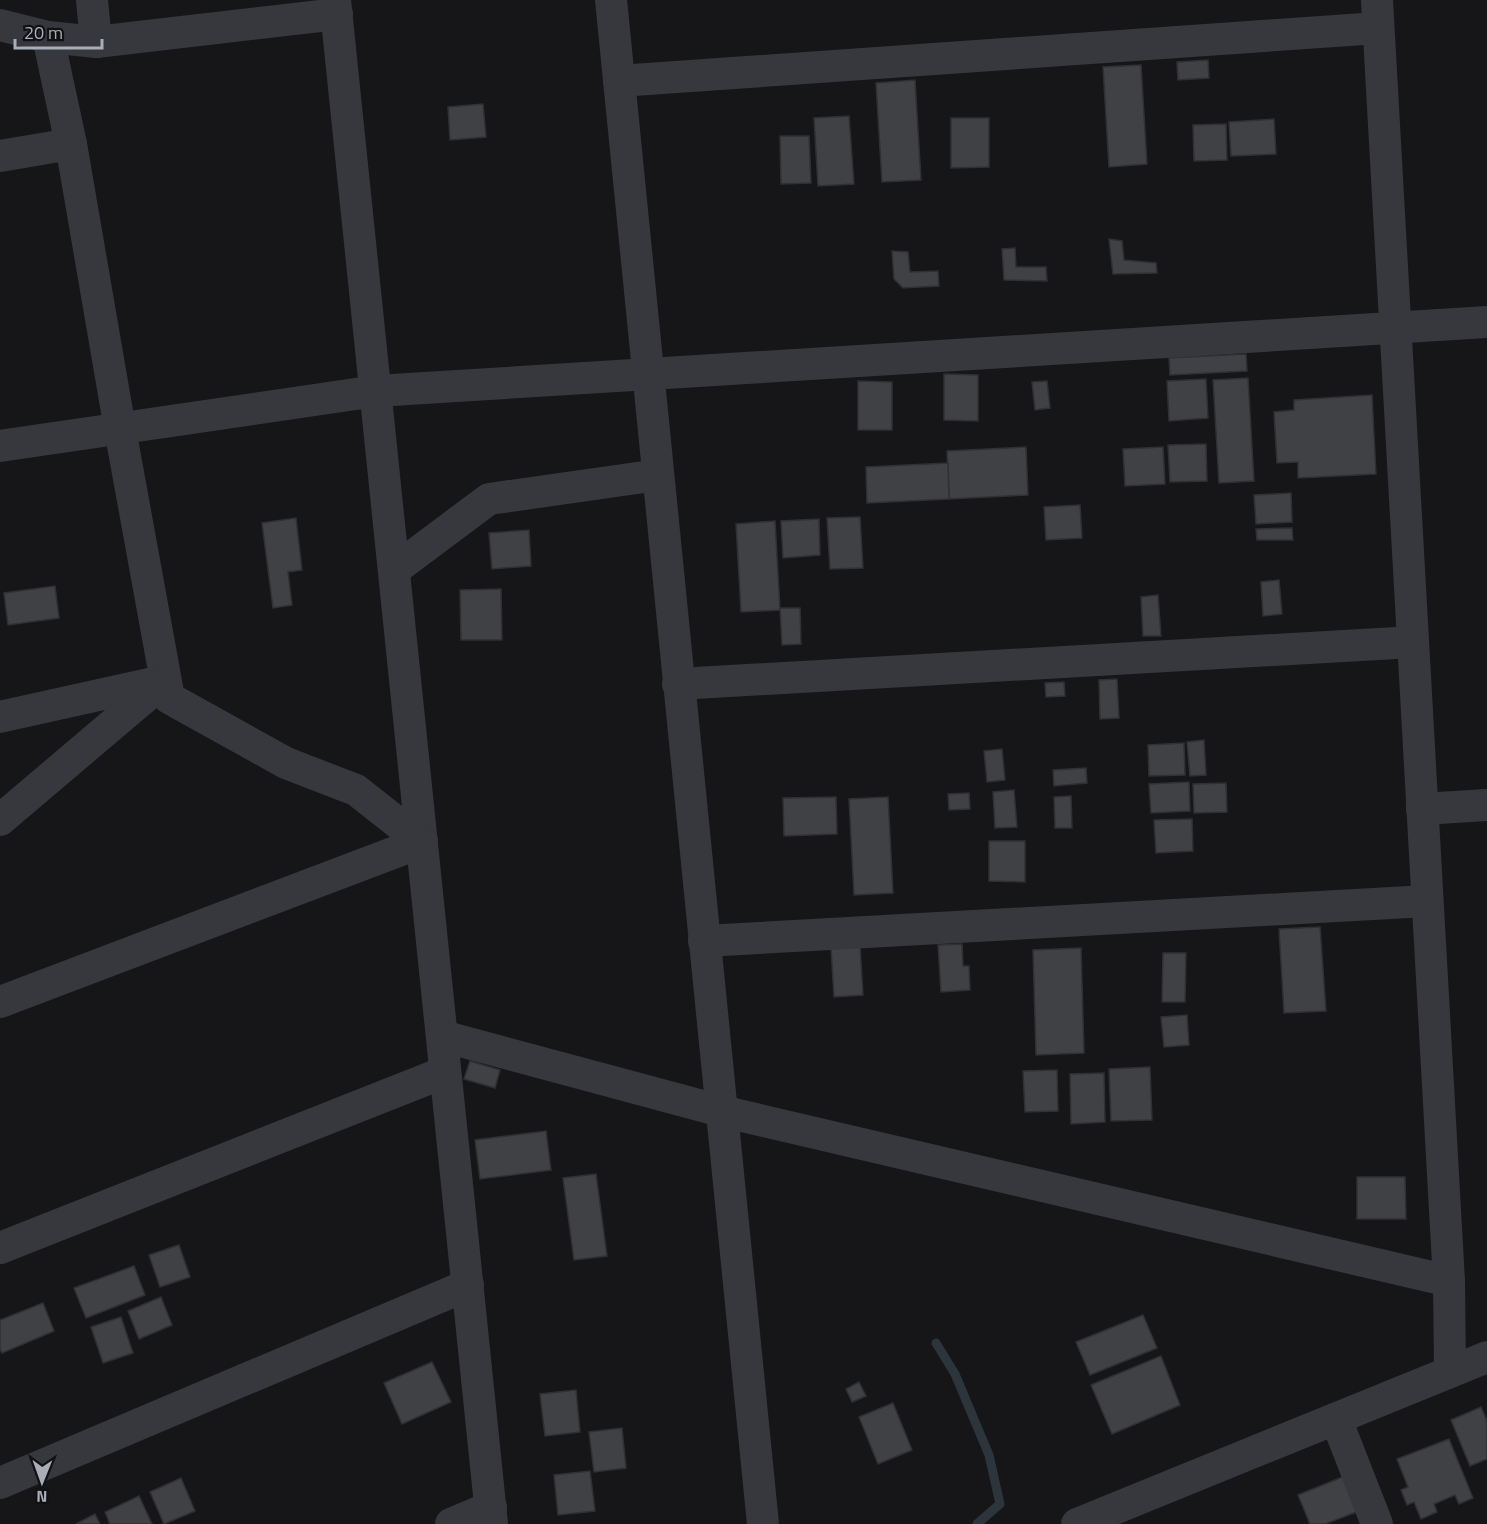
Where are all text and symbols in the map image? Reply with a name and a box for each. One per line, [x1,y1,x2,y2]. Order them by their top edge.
scale bar [15,12,102,50]
text: 20 m [24,19,63,46]
north arrow [12,1452,72,1512]
text: N [36,1485,47,1509]

